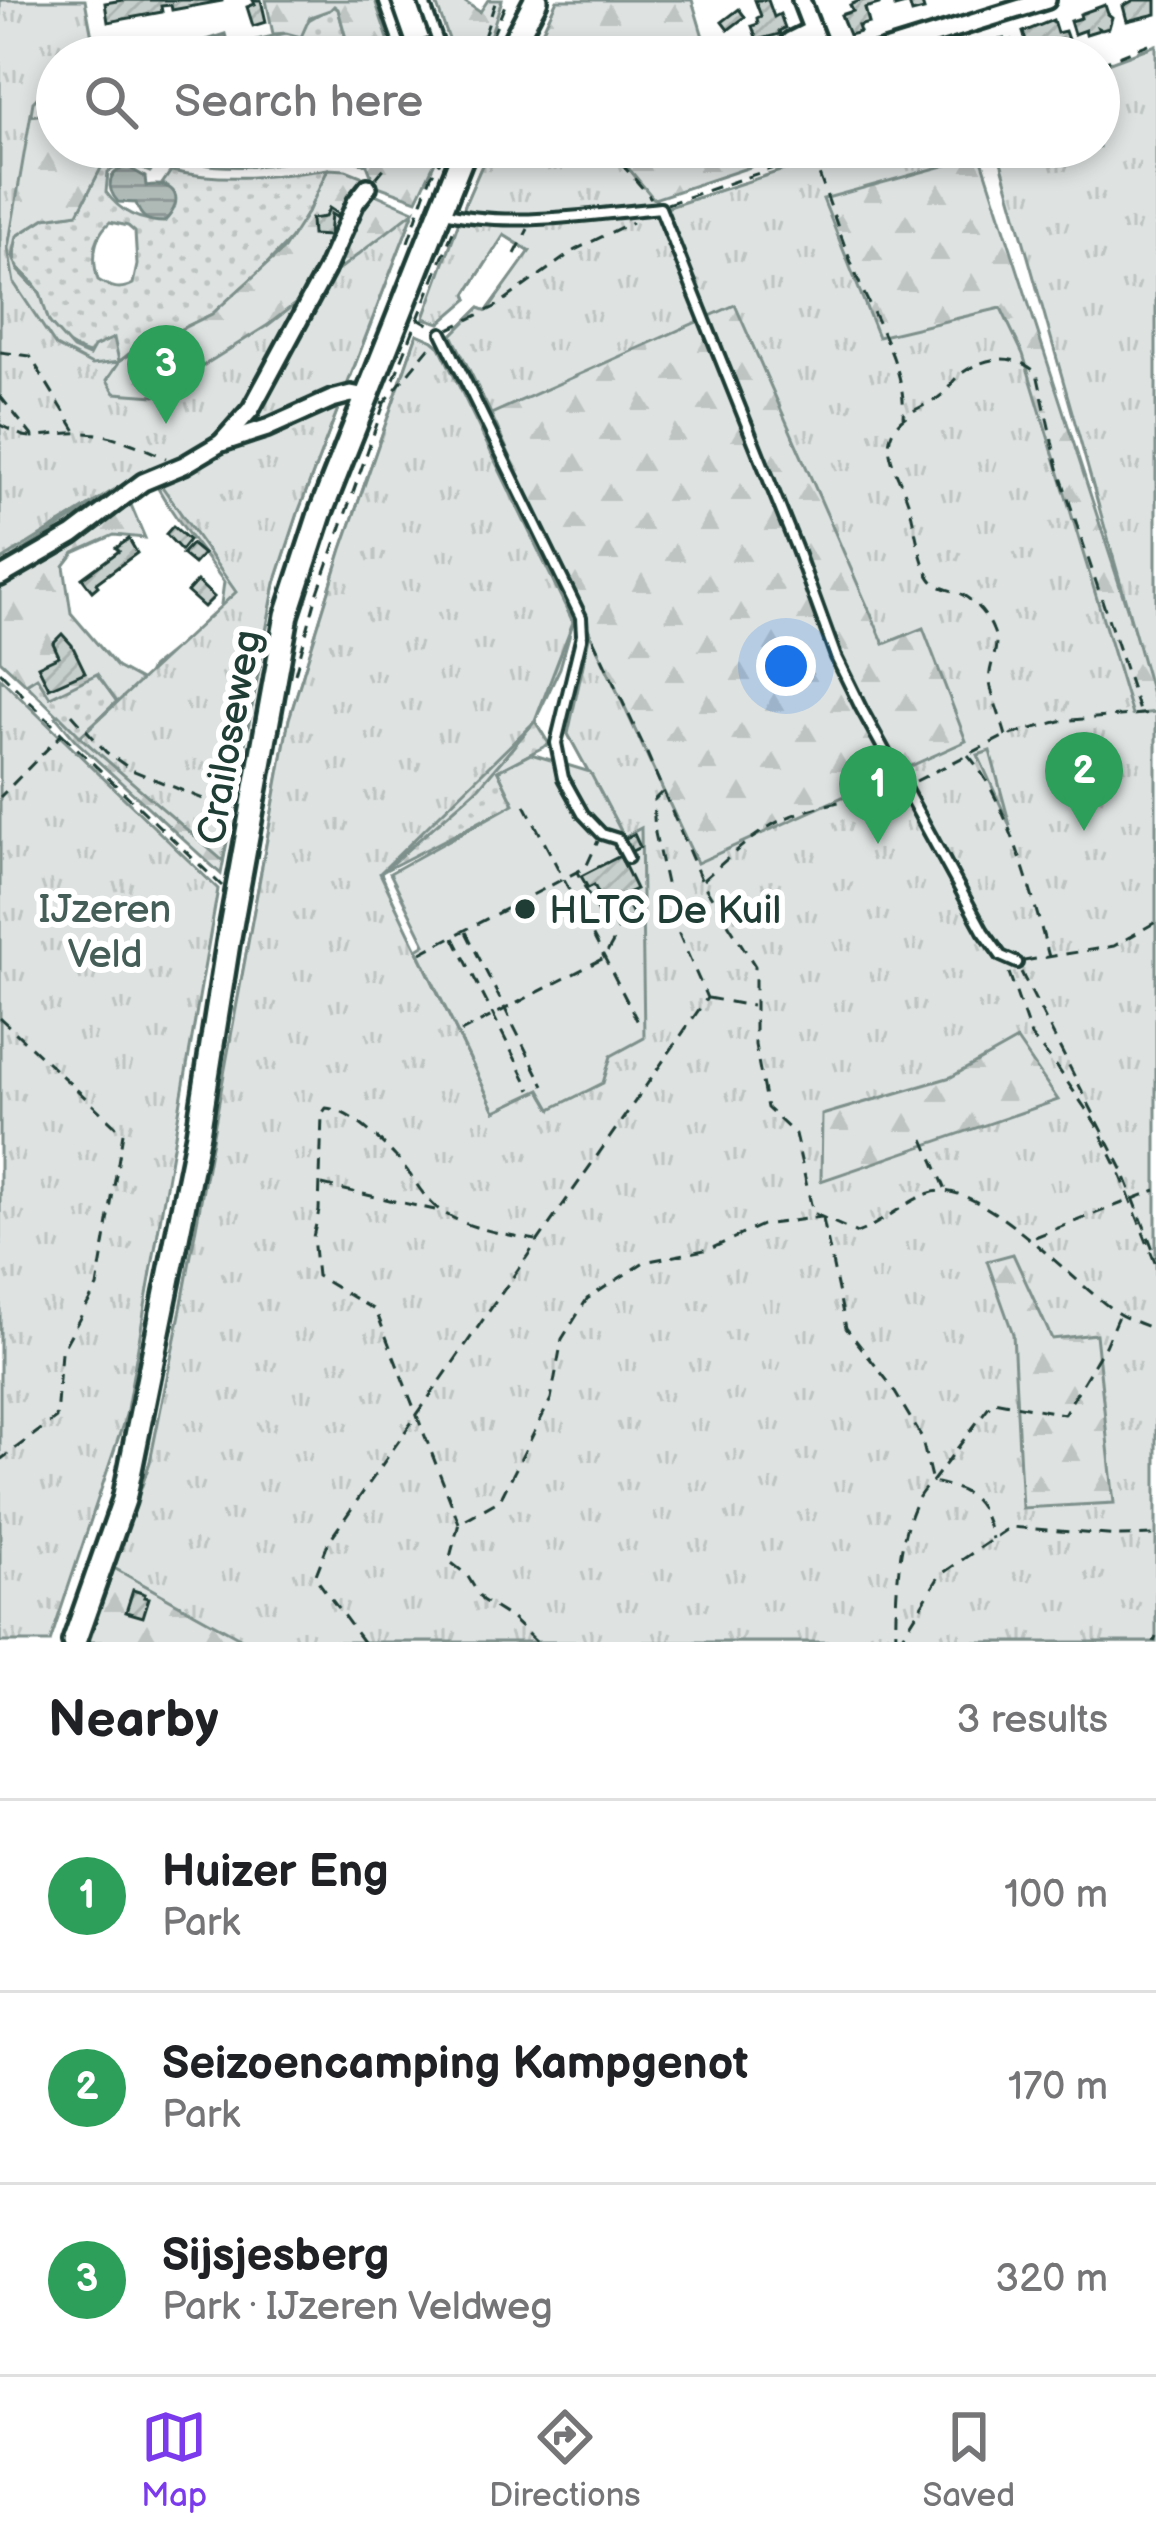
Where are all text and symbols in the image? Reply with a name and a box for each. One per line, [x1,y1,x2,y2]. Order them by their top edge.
search box [36,36,1120,168]
icon: search [78,69,144,135]
text: Search here [174,75,423,130]
pin: 3 [127,325,205,424]
street label: Crailoseweg [188,627,272,848]
your location [756,636,816,696]
pin: 2 [1045,732,1123,831]
pin: 1 [839,745,917,844]
park label: IJzeren Veld [39,887,171,979]
place label: HLTC De Kuil [549,888,781,935]
marker: HLTC De Kuil [512,896,538,922]
text: Nearby [48,1690,219,1751]
text: 3 results [956,1697,1108,1744]
text: Huizer Eng [162,1845,389,1900]
text: 1 [79,1872,95,1919]
text: 100 m [1004,1872,1108,1919]
text: Park [162,1900,240,1947]
text: Seizoencamping Kampgenot [162,2037,748,2092]
text: 2 [75,2064,99,2111]
text: 170 m [1008,2064,1108,2111]
text: Park [162,2092,240,2139]
text: Sijsjesberg [162,2229,389,2284]
text: 3 [76,2256,98,2303]
text: 320 m [995,2256,1108,2303]
text: Park · IJzeren Veldweg [162,2284,553,2331]
tab: Map [141,2404,207,2516]
tab: Directions [489,2404,641,2516]
tab: Saved [922,2404,1015,2516]

